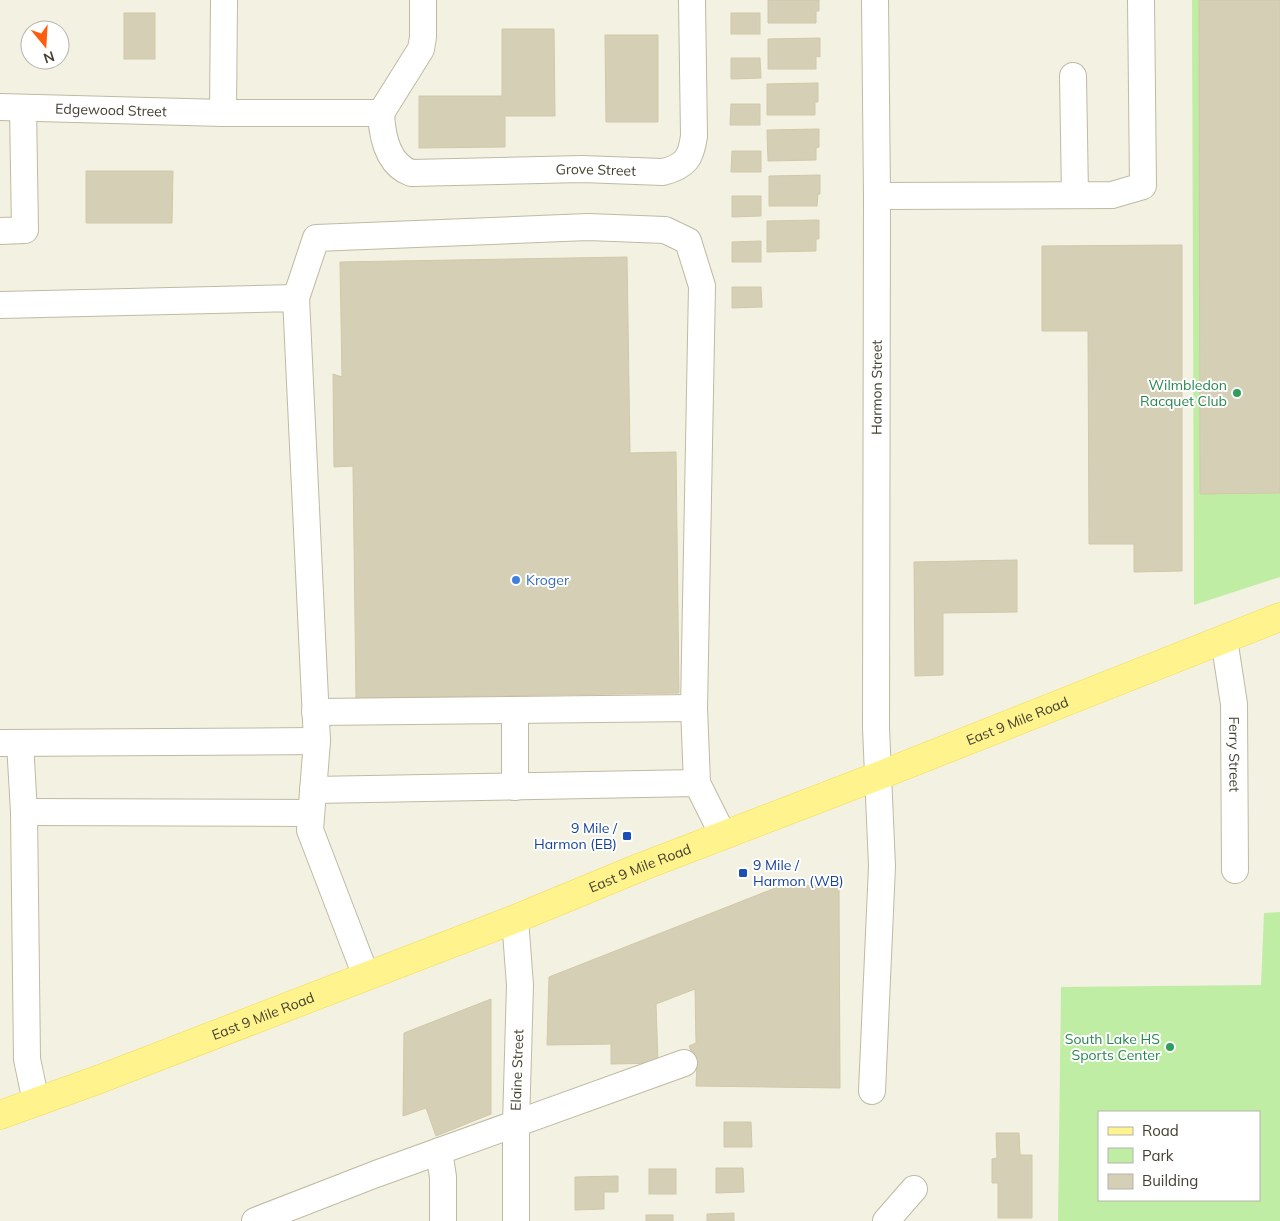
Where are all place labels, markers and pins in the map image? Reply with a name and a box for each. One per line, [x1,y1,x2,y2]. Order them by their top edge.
place label: Wilmbledon Racquet Club [1140,376,1227,410]
marker: Wilmbledon Racquet Club [1231,387,1243,399]
place label: Kroger [526,571,570,589]
marker: Kroger [510,574,522,586]
place label: 9 Mile / Harmon (EB) [534,819,618,853]
marker: 9 Mile / Harmon (EB) [621,830,633,842]
place label: 9 Mile / Harmon (WB) [753,856,844,890]
marker: 9 Mile / Harmon (WB) [737,867,749,879]
place label: South Lake HS Sports Center [1065,1030,1161,1064]
marker: South Lake HS Sports Center [1164,1041,1176,1053]

